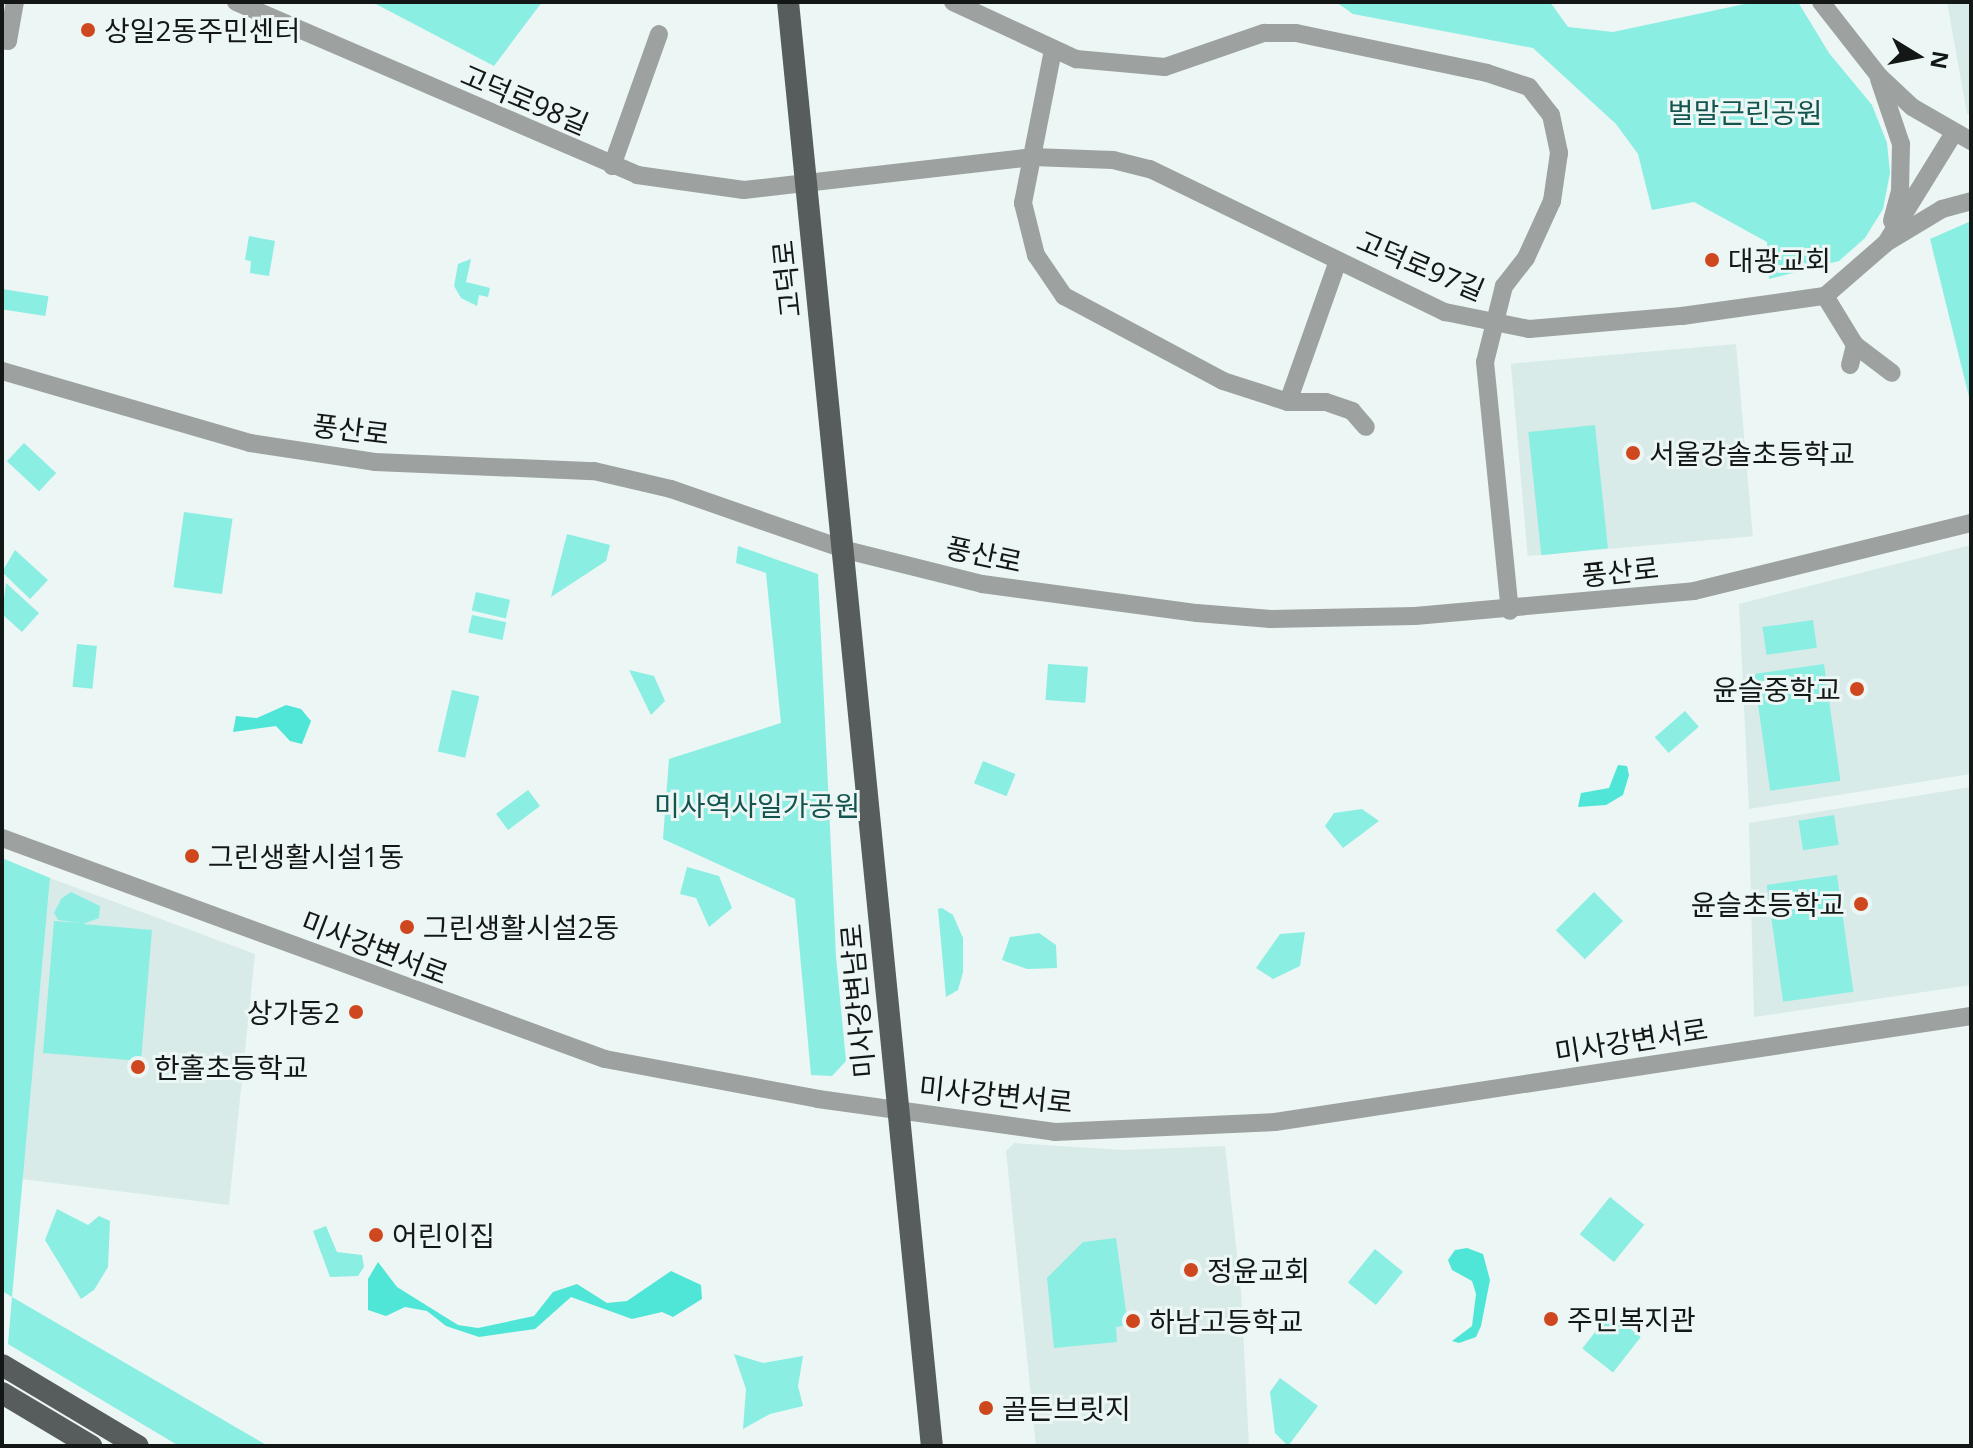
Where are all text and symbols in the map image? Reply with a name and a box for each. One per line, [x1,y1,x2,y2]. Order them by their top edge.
place label: 상일2동주민센터 [104,13,300,47]
north arrow [1877,16,1957,96]
marker: 상일2동주민센터 [79,21,97,39]
text: N [1924,49,1957,72]
street label: 고덕로98길 [456,57,594,141]
park label: 벌말근린공원 [1668,95,1822,129]
street label: 고덕로97길 [1352,223,1490,307]
street label: 고덕로 [765,239,807,319]
place label: 대광교회 [1728,243,1831,277]
marker: 대광교회 [1703,251,1721,269]
street label: 풍산로 [311,408,391,450]
place label: 서울강솔초등학교 [1649,436,1855,470]
marker: 서울강솔초등학교 [1624,444,1642,462]
street label: 풍산로 [943,530,1025,578]
street label: 풍산로 [1580,550,1660,592]
place label: 윤슬중학교 [1712,672,1841,706]
marker: 윤슬중학교 [1848,680,1866,698]
park label: 미사역사일가공원 [654,788,860,822]
place label: 그린생활시설1동 [208,839,404,873]
marker: 그린생활시설1동 [183,847,201,865]
place label: 윤슬초등학교 [1690,887,1845,921]
marker: 윤슬초등학교 [1852,895,1870,913]
street label: 미사강변서로 [297,904,453,990]
place label: 그린생활시설2동 [423,910,619,944]
marker: 그린생활시설2동 [398,918,416,936]
street label: 미사강변남로 [834,923,880,1079]
place label: 상가동2 [247,995,340,1029]
marker: 상가동2 [347,1003,365,1021]
street label: 미사강변서로 [1552,1011,1710,1069]
place label: 한홀초등학교 [154,1050,309,1084]
marker: 한홀초등학교 [129,1058,147,1076]
street label: 미사강변서로 [917,1069,1075,1119]
place label: 어린이집 [392,1218,495,1252]
marker: 어린이집 [367,1226,385,1244]
place label: 정윤교회 [1207,1253,1310,1287]
marker: 정윤교회 [1182,1261,1200,1279]
place label: 주민복지관 [1567,1302,1696,1336]
place label: 하남고등학교 [1149,1304,1304,1338]
marker: 주민복지관 [1542,1310,1560,1328]
marker: 하남고등학교 [1124,1312,1142,1330]
place label: 골든브릿지 [1002,1391,1131,1425]
marker: 골든브릿지 [977,1399,995,1417]

